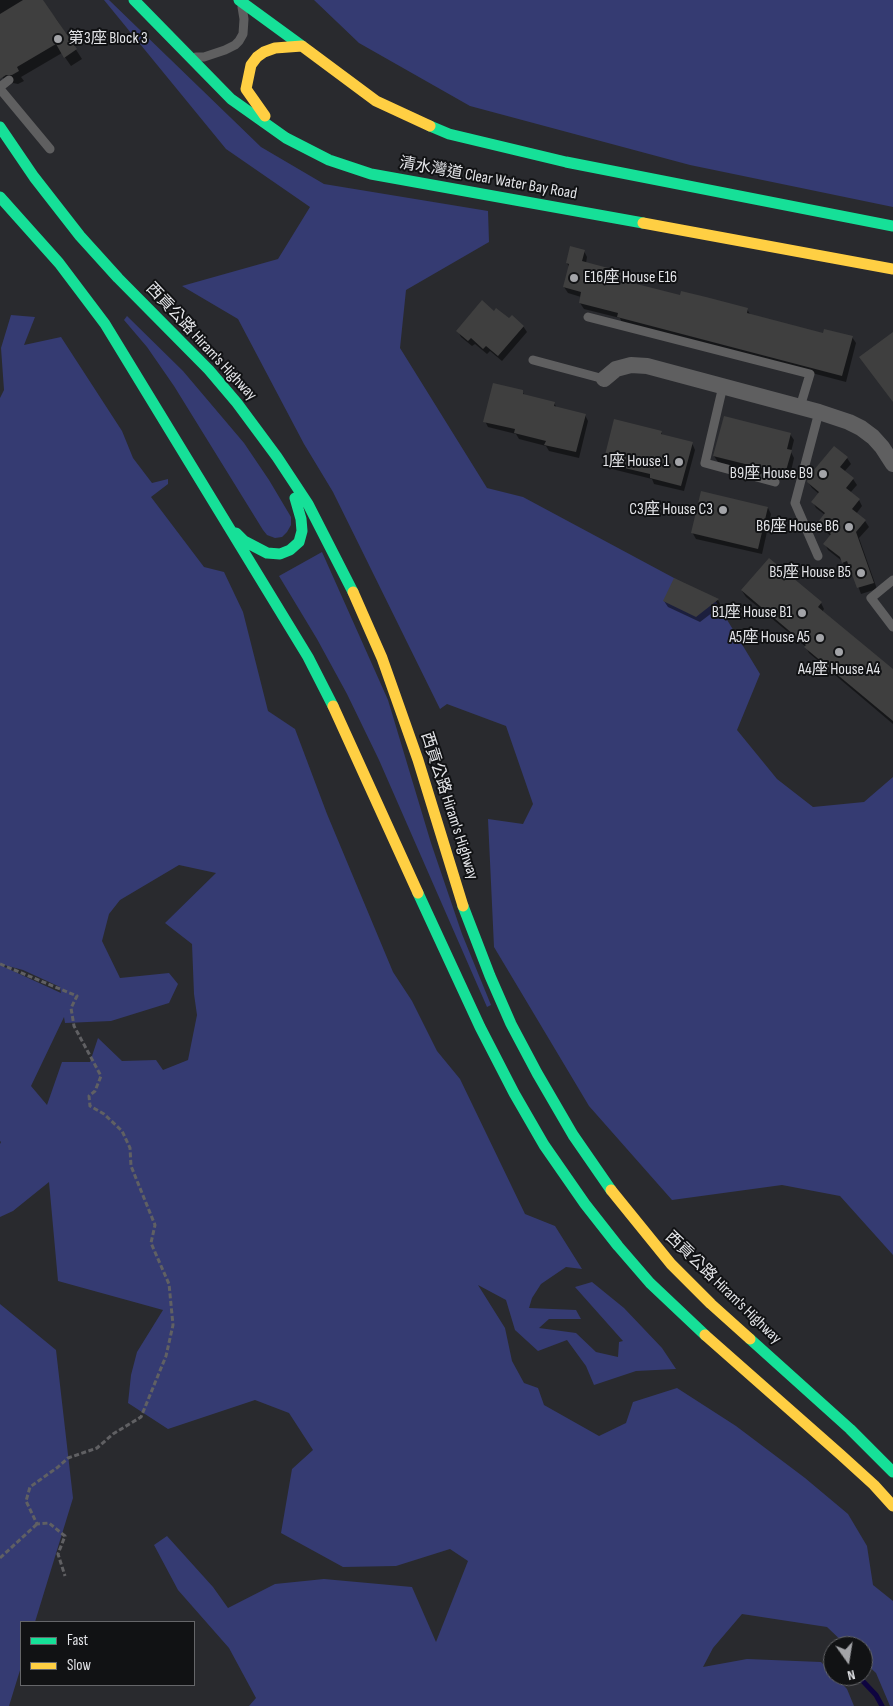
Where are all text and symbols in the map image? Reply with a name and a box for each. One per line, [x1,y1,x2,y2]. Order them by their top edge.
place label: 第3座 Block 3 [68,29,148,49]
marker: 第3座 Block 3 [52,33,64,45]
street label: 清水灣道 Clear Water Bay Road [398,154,578,204]
place label: E16座 House E16 [584,268,677,288]
marker: E16座 House E16 [568,272,580,284]
street label: 西貢公路 Hiram's Highway [141,279,261,405]
place label: 1座 House 1 [603,452,669,472]
marker: 1座 House 1 [673,456,685,468]
place label: B9座 House B9 [730,464,813,484]
marker: B9座 House B9 [817,468,829,480]
place label: C3座 House C3 [629,500,713,520]
marker: C3座 House C3 [717,504,729,516]
place label: B6座 House B6 [756,517,839,537]
marker: B6座 House B6 [843,521,855,533]
place label: B5座 House B5 [769,563,851,583]
marker: B5座 House B5 [855,567,867,579]
place label: B1座 House B1 [712,603,792,623]
marker: B1座 House B1 [796,607,808,619]
place label: A5座 House A5 [729,628,810,648]
marker: A5座 House A5 [814,632,826,644]
marker: A4座 House A4 [833,646,845,658]
place label: A4座 House A4 [798,660,880,680]
street label: 西貢公路 Hiram's Highway [416,730,482,882]
street label: 西貢公路 Hiram's Highway [661,1228,785,1348]
legend [20,1621,195,1686]
text: Fast [67,1631,88,1650]
north arrow [823,1636,873,1686]
text: Slow [67,1656,91,1675]
text: N [846,1666,857,1684]

